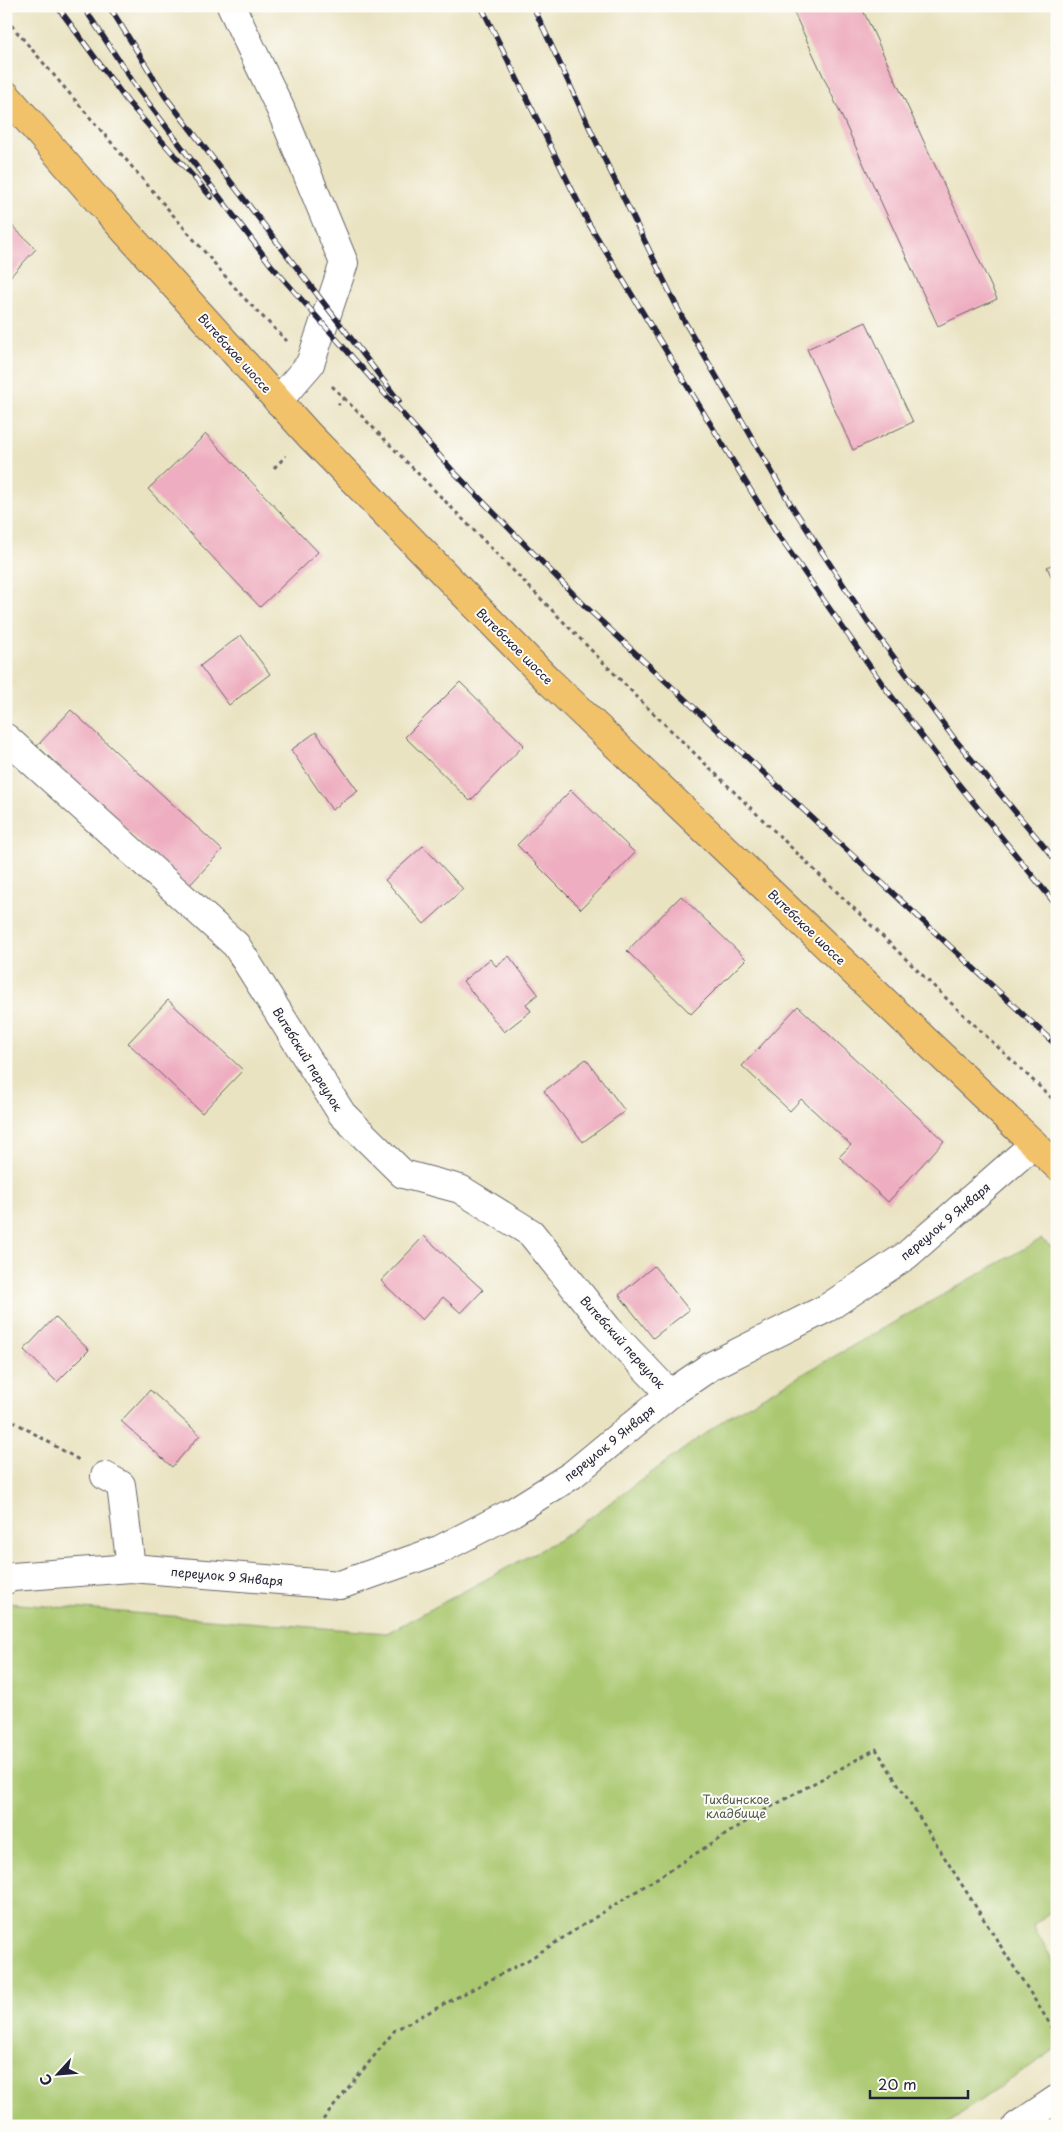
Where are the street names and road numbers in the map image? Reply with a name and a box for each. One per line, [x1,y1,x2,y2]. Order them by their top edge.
street label: Витебское шоссе [194,309,276,397]
street label: Витебское шоссе [473,604,557,688]
street label: Витебское шоссе [764,885,850,969]
street label: Витебский переулок [269,1004,348,1115]
street label: переулок 9 Января [896,1178,994,1264]
street label: Витебский переулок [576,1292,670,1393]
street label: переулок 9 Января [560,1401,658,1485]
street label: переулок 9 Января [170,1562,284,1590]

